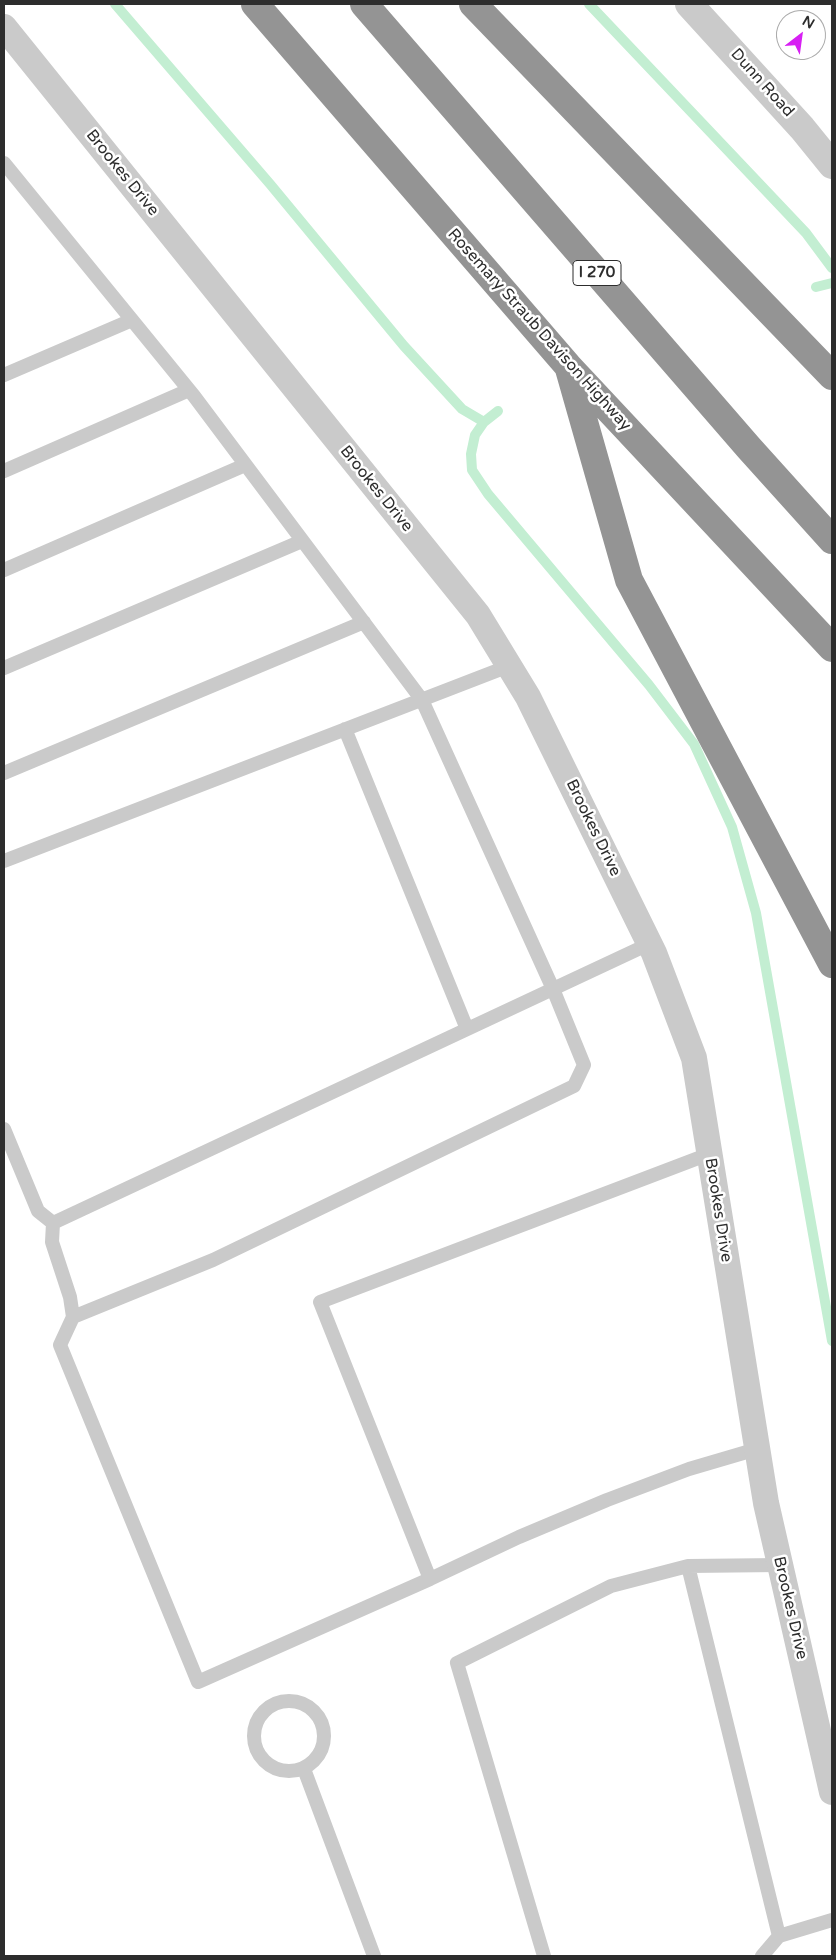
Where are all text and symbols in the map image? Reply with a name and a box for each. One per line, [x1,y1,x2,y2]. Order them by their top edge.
north arrow [776,10,826,60]
text: N [799,12,817,33]
street label: Dunn Road [726,45,798,121]
street label: Brookes Drive [81,126,163,220]
street label: Rosemary Straub Davison Highway [443,225,635,435]
road number: I 270 [573,260,621,286]
street label: Brookes Drive [335,442,417,536]
street label: Brookes Drive [561,777,625,879]
street label: Brookes Drive [700,1157,736,1263]
street label: Brookes Drive [769,1555,811,1661]

